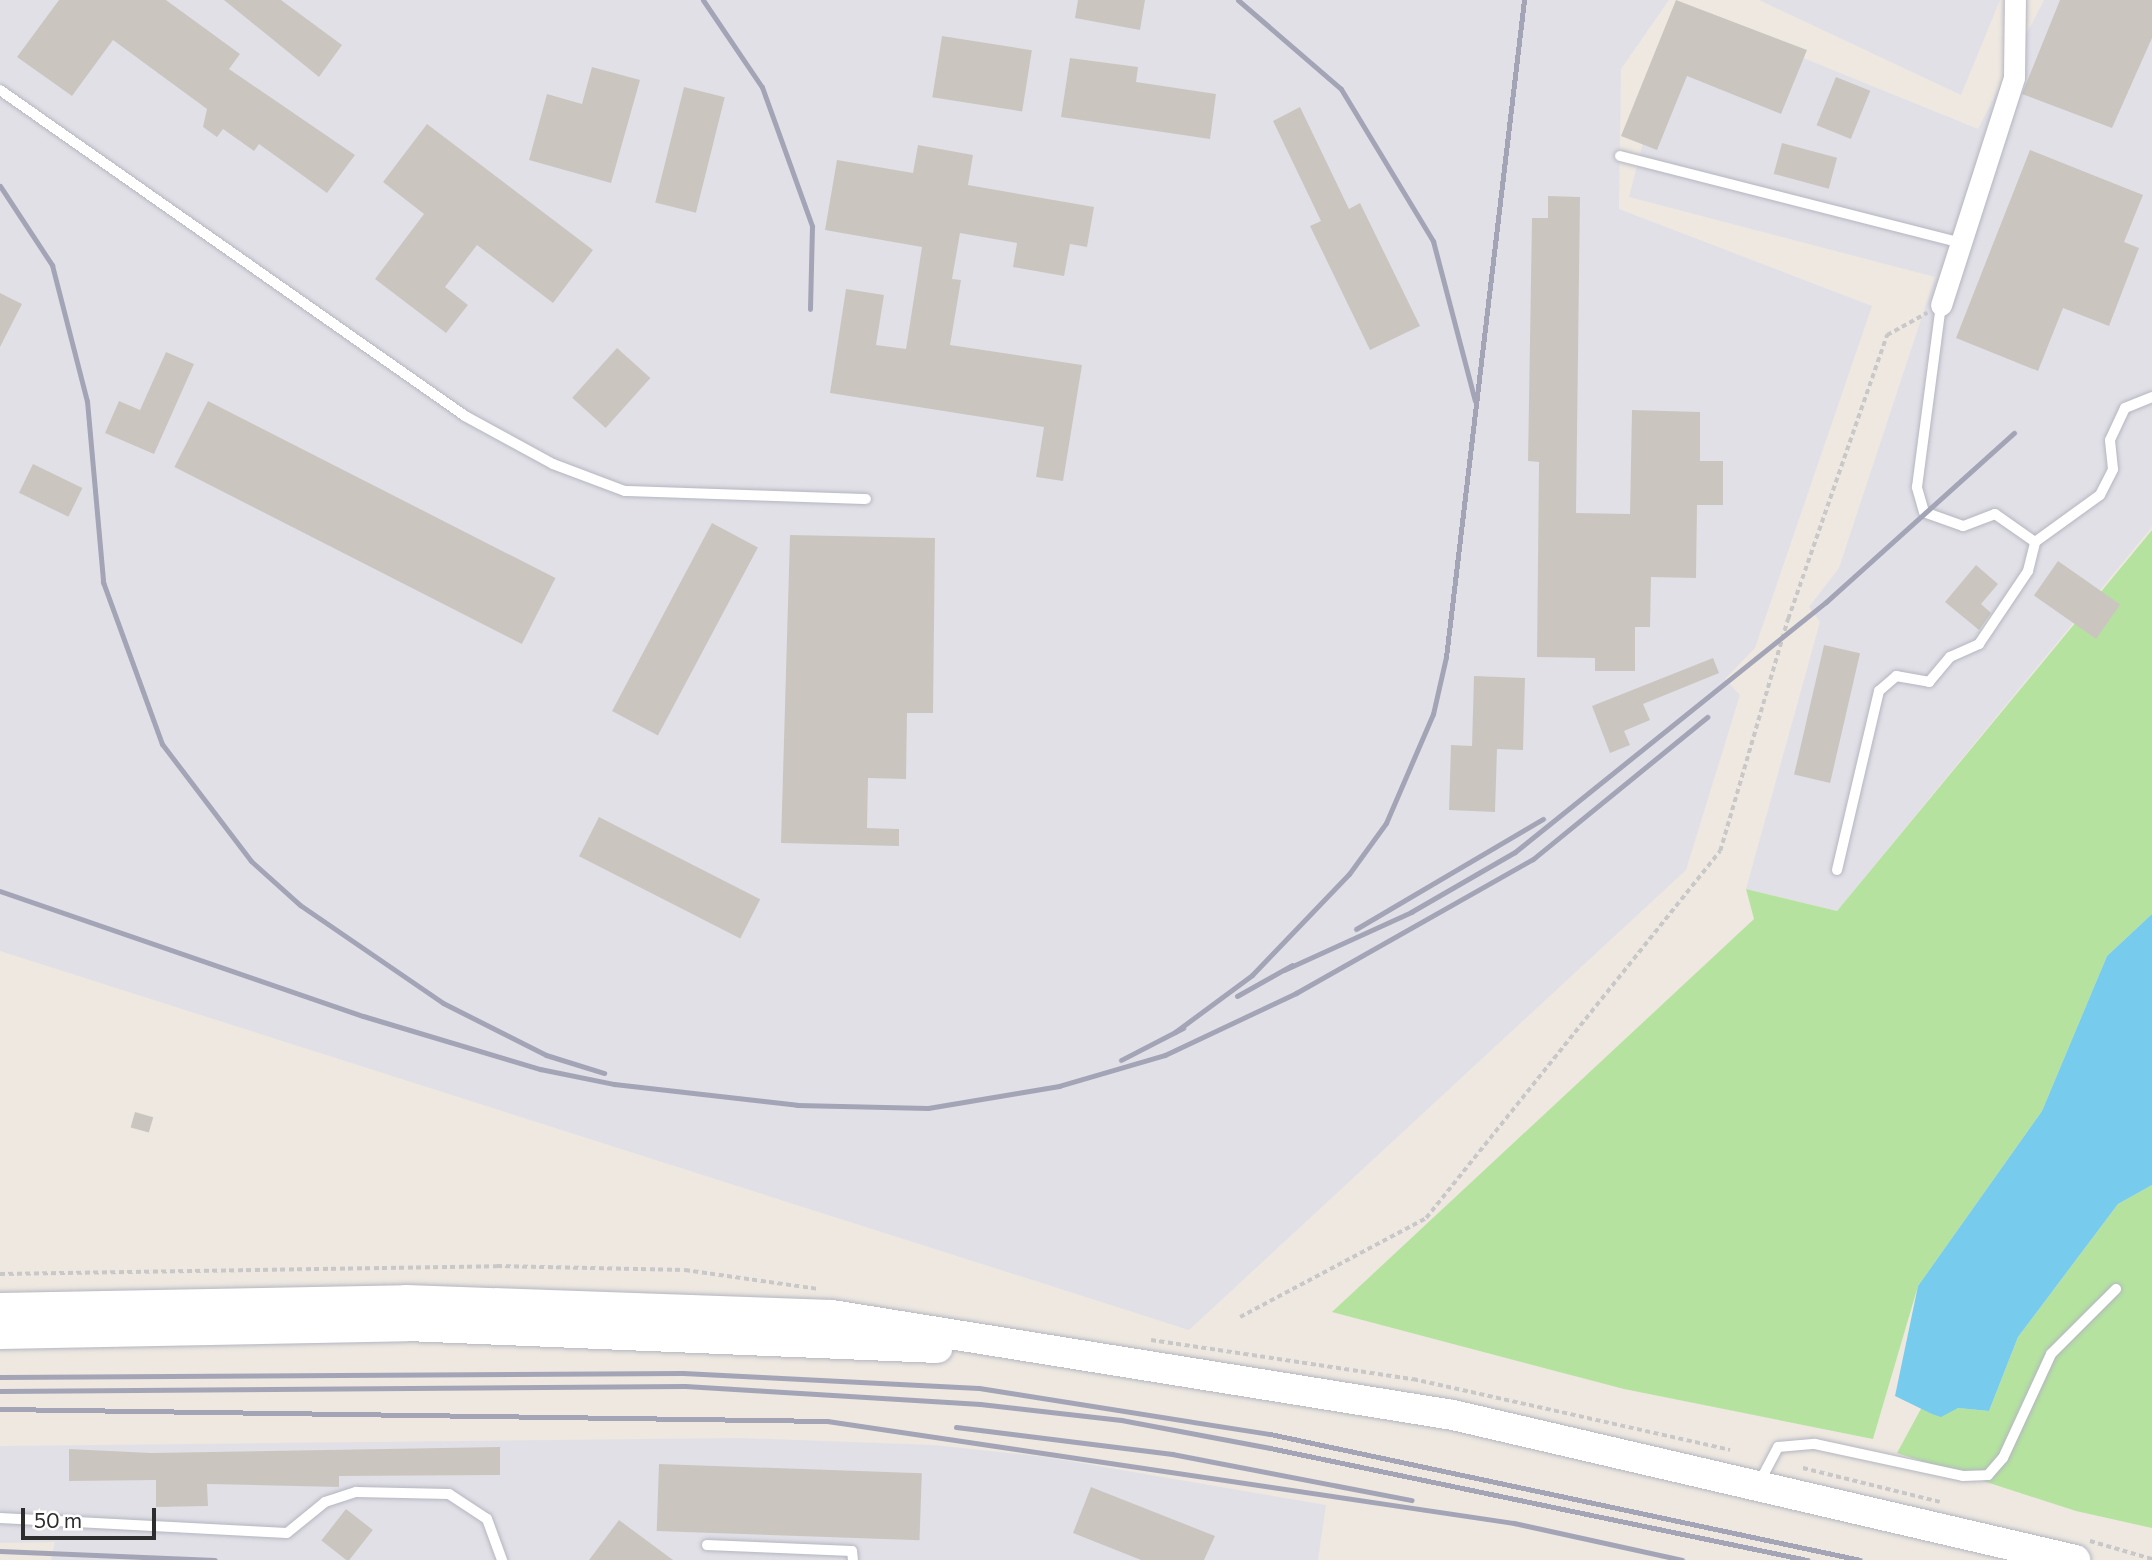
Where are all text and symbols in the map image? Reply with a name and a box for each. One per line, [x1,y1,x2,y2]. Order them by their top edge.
scale bar [24,1494,159,1538]
text: 50 m [34,1507,82,1532]

